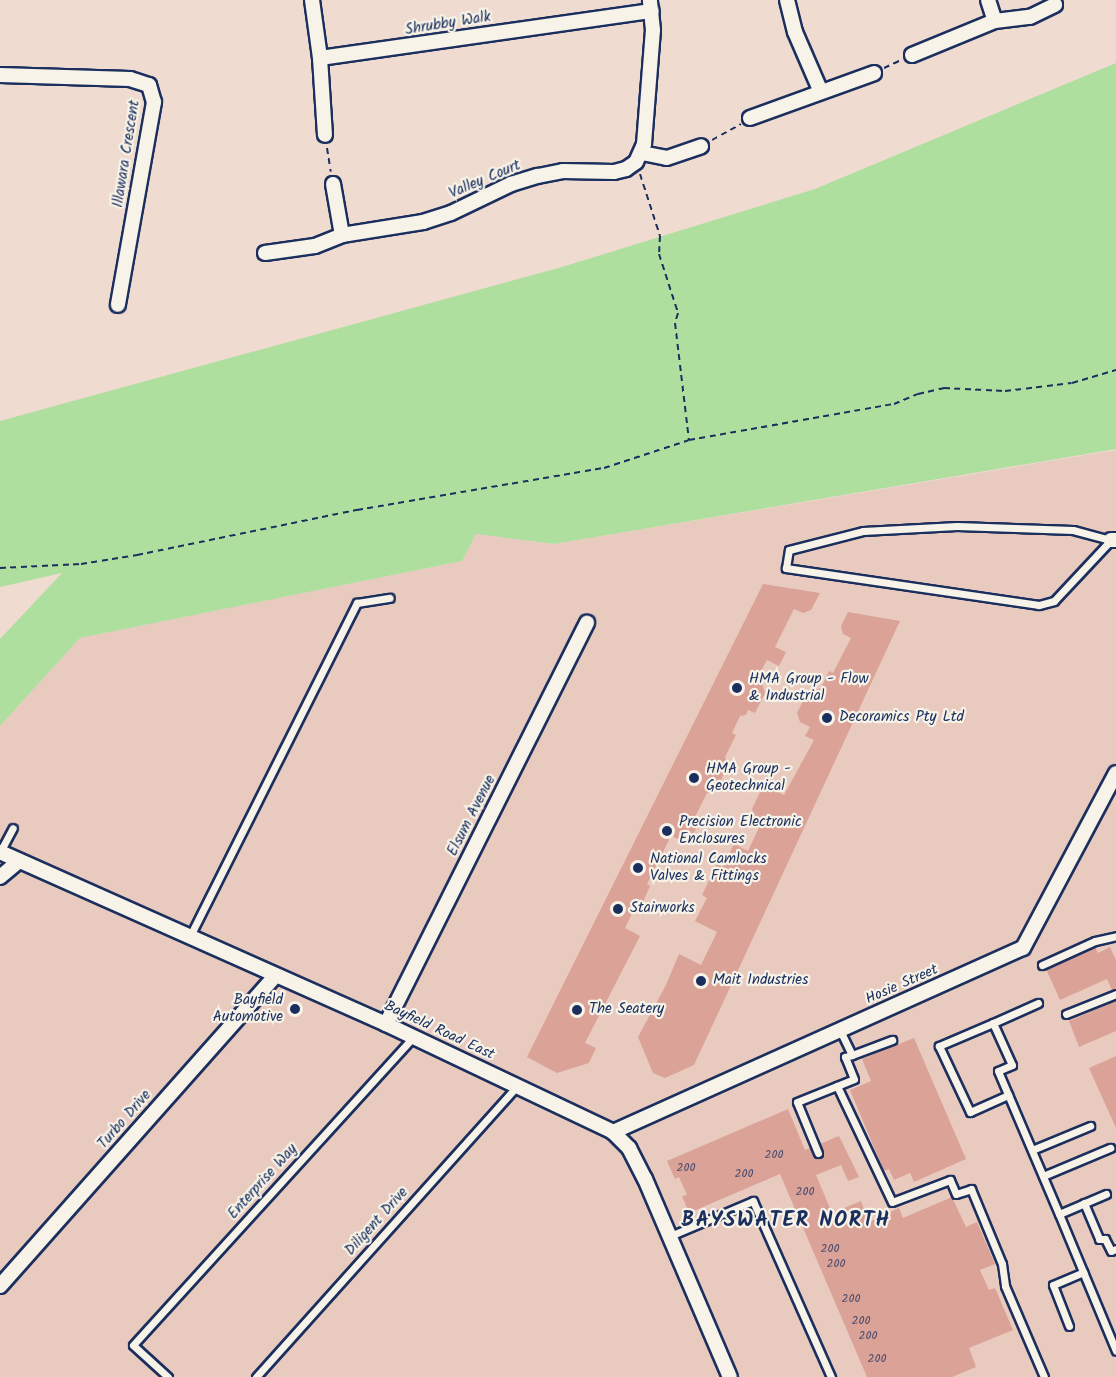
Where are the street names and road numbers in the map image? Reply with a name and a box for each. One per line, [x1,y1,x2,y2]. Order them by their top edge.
street label: Shrubby Walk [404,8,492,40]
street label: Illawara Crescent [110,99,144,209]
street label: Valley Court [447,157,523,203]
street label: Elsum Avenue [444,773,500,859]
street label: Hosie Street [863,961,941,1009]
street label: Bayfield Road East [381,998,497,1064]
street label: Turbo Drive [95,1087,155,1153]
street label: Enterprise Way [225,1141,301,1223]
street label: Diligent Drive [342,1184,412,1260]

